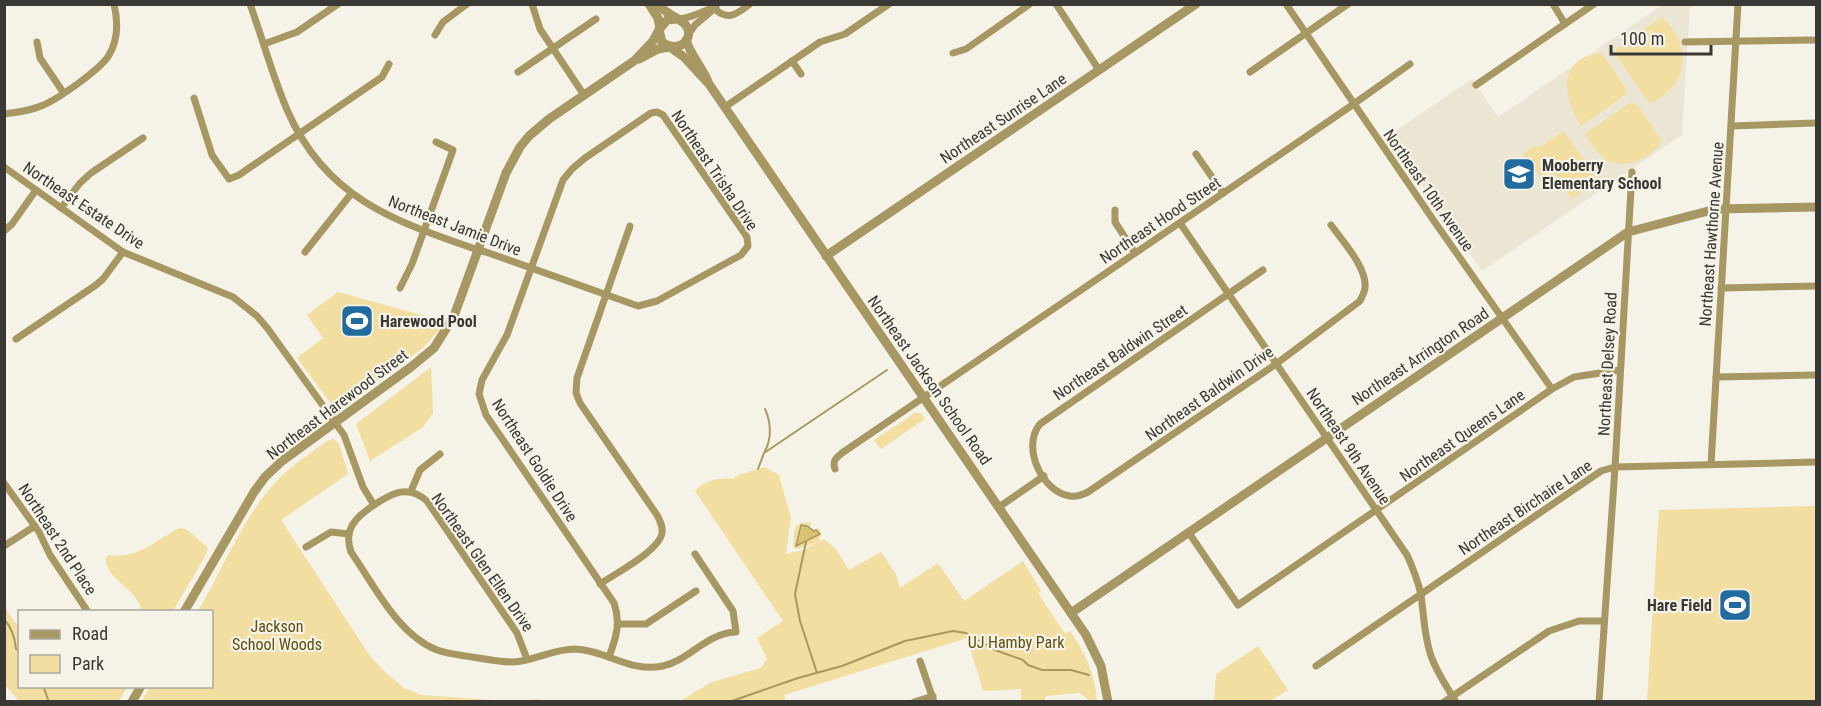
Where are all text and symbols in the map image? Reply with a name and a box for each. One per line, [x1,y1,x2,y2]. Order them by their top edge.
scale bar [1611,18,1712,56]
text: 100 m [1620,28,1664,49]
street label: Northeast Sunrise Lane [937,69,1070,168]
street label: Northeast Trisha Drive [667,107,762,234]
street label: Northeast 10th Avenue [1379,126,1478,255]
street label: Northeast Hawthorne Avenue [1696,141,1727,327]
school or university icon: Mooberry Elementary School [1501,156,1537,192]
place label: Mooberry Elementary School [1542,156,1661,193]
street label: Northeast Estate Drive [20,158,148,253]
street label: Northeast Hood Street [1096,173,1225,268]
street label: Northeast Jamie Drive [386,191,524,260]
street label: Northeast Jackson School Road [864,292,995,469]
street label: Northeast Delsey Road [1594,292,1621,436]
street label: Northeast Baldwin Street [1050,300,1191,404]
sports icon: Harewood Pool [339,303,375,339]
street label: Northeast Arrington Road [1348,304,1492,409]
place label: Harewood Pool [380,312,477,331]
street label: Northeast Baldwin Drive [1142,342,1277,445]
street label: Northeast Harewood Street [263,345,412,464]
street label: Northeast 9th Avenue [1303,384,1395,508]
street label: Northeast Queens Lane [1396,385,1528,486]
street label: Northeast Goldie Drive [488,395,581,525]
street label: Northeast Birchaire Lane [1455,456,1595,559]
street label: Northeast 2nd Place [15,480,101,598]
street label: Northeast Glen Ellen Drive [428,489,538,635]
sports icon: Hare Field [1717,587,1753,623]
place label: Hare Field [1647,596,1712,615]
legend [18,610,213,688]
park label: Jackson School Woods [232,617,322,654]
text: Road [72,623,108,644]
park label: UJ Hamby Park [968,633,1065,652]
text: Park [72,653,104,674]

